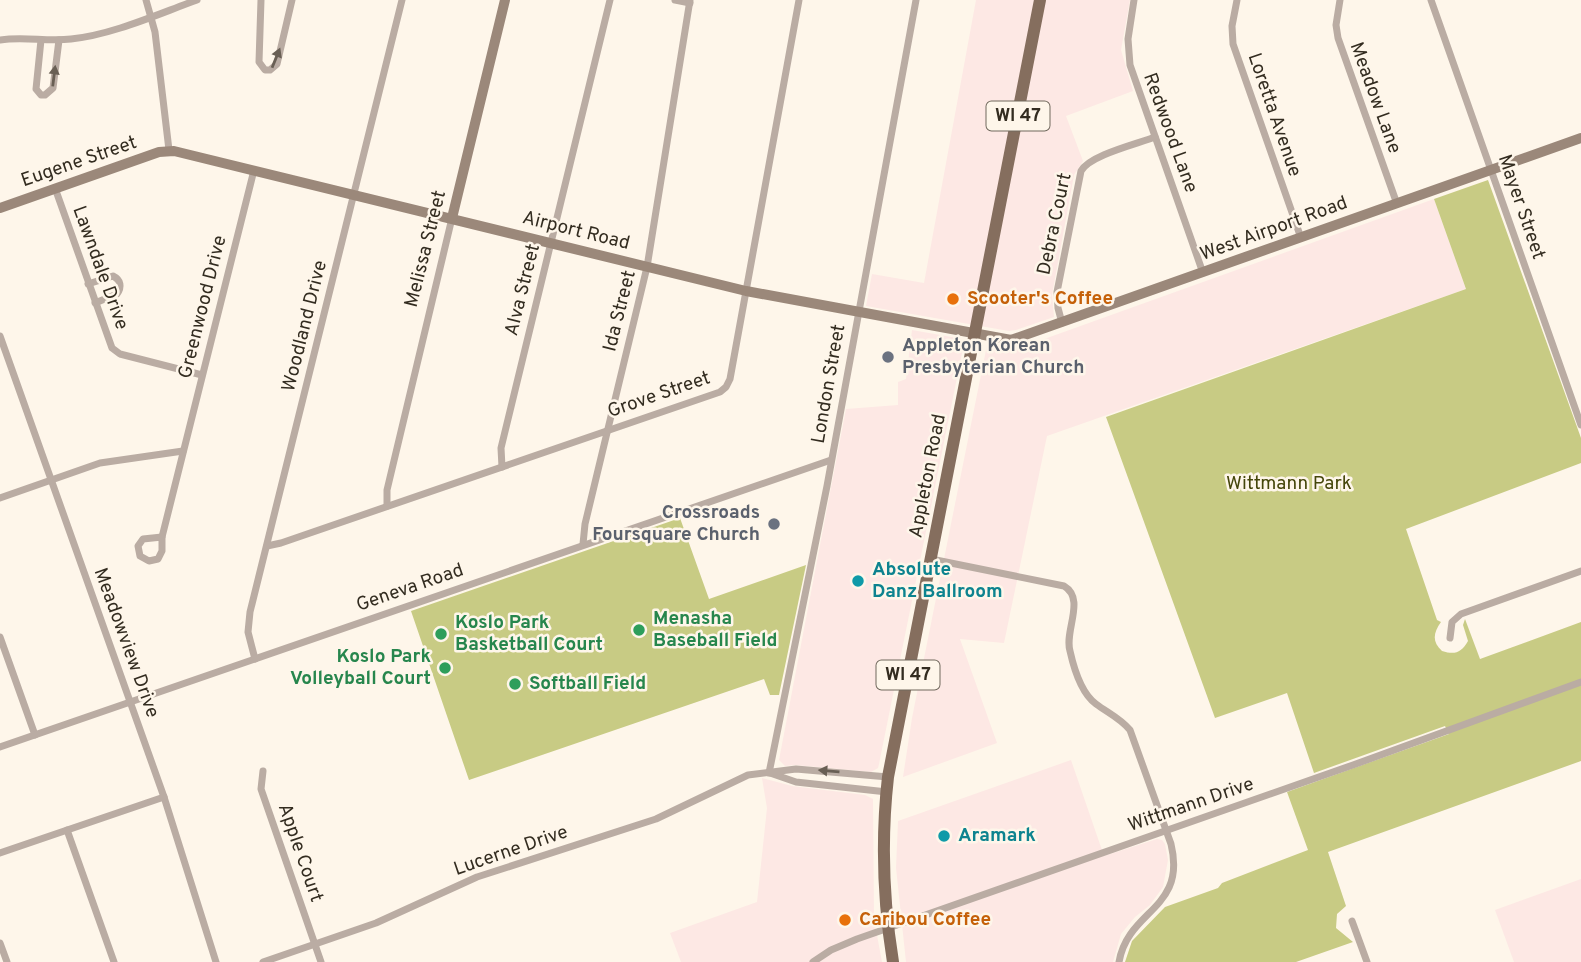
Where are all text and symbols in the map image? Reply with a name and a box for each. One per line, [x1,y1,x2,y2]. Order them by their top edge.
street label: Meadow Lane [1344,39,1406,157]
one-way arrow [271,47,282,68]
street label: Loretta Avenue [1242,50,1306,180]
one-way arrow [49,65,60,87]
street label: Redwood Lane [1137,70,1203,196]
road number: WI 47 [986,102,1050,131]
street label: Eugene Street [18,131,140,193]
street label: Mayer Street [1492,151,1550,263]
street label: Debra Court [1032,171,1078,277]
street label: Melissa Street [400,188,452,310]
street label: West Airport Road [1197,191,1351,267]
street label: Lawndale Drive [66,203,134,333]
street label: Airport Road [520,206,632,256]
street label: Greenwood Drive [174,233,232,381]
street label: Alva Street [500,241,546,339]
street label: Woodland Drive [277,258,333,394]
street label: Ida Street [598,268,642,354]
place label: Scooter's Coffee [967,287,1113,311]
marker: Scooter's Coffee [945,291,961,307]
street label: London Street [807,322,851,446]
place label: Appleton Korean Presbyterian Church [902,334,1085,380]
marker: Appleton Korean Presbyterian Church [880,349,896,365]
street label: Grove Street [604,366,714,424]
street label: Appleton Road [904,412,952,540]
park label: Wittmann Park [1226,472,1352,496]
place label: Crossroads Foursquare Church [592,501,760,547]
marker: Crossroads Foursquare Church [766,516,782,532]
street label: Geneva Road [353,558,467,618]
place label: Absolute Danz Ballroom [872,558,1003,604]
street label: Meadowview Drive [88,565,164,721]
marker: Absolute Danz Ballroom [850,573,866,589]
place label: Menasha Baseball Field [653,607,777,653]
place label: Koslo Park Basketball Court [455,611,603,657]
marker: Menasha Baseball Field [631,622,647,638]
marker: Koslo Park Basketball Court [433,626,449,642]
place label: Koslo Park Volleyball Court [290,645,431,691]
marker: Koslo Park Volleyball Court [437,660,453,676]
road number: WI 47 [876,660,940,690]
place label: Softball Field [529,672,646,696]
marker: Softball Field [507,676,523,692]
one-way arrow [817,766,839,777]
street label: Wittmann Drive [1125,772,1257,838]
street label: Apple Court [272,801,328,905]
street label: Lucerne Drive [451,820,571,882]
place label: Aramark [958,824,1036,848]
marker: Aramark [936,828,952,844]
place label: Caribou Coffee [859,908,991,932]
marker: Caribou Coffee [837,912,853,928]

